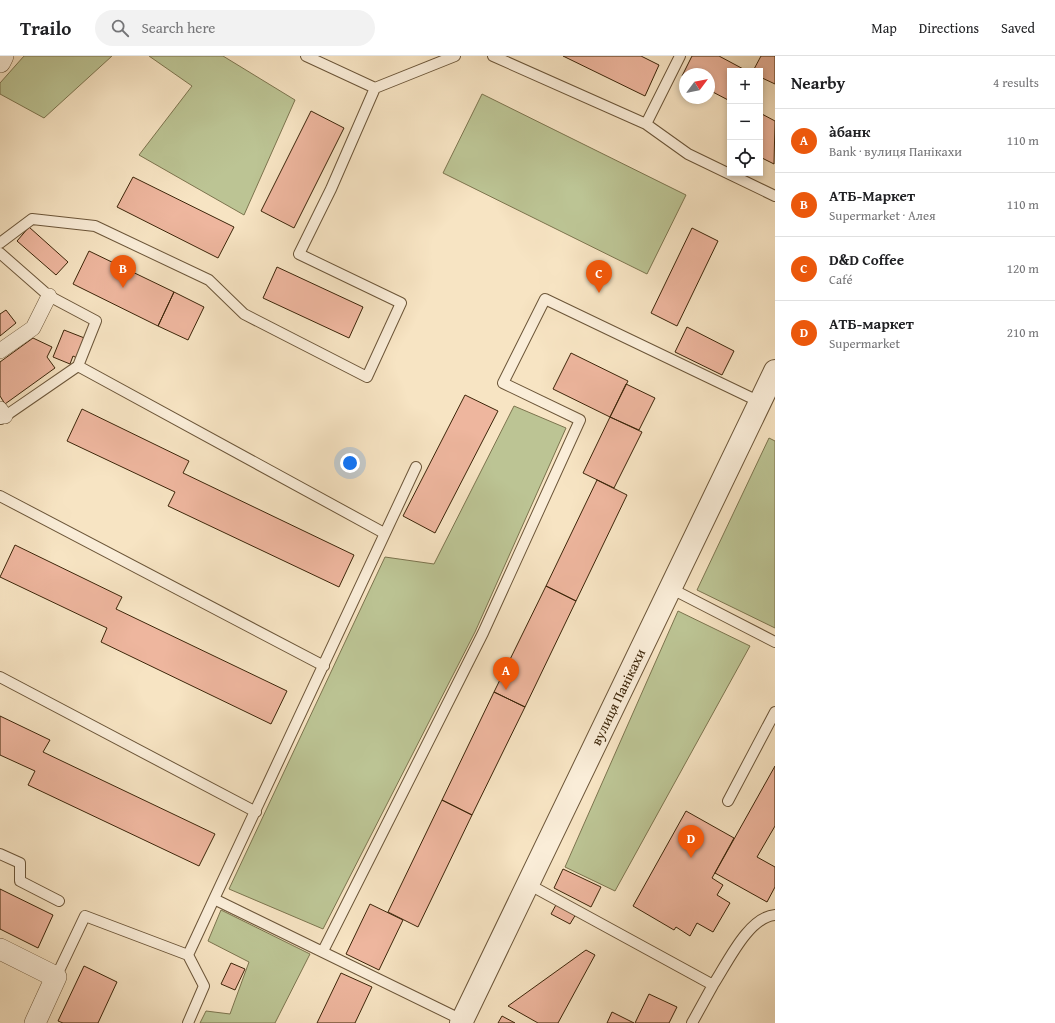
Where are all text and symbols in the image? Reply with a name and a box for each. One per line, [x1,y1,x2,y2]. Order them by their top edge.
search box [95,10,375,46]
text: Trailo [20,14,71,42]
icon: search [109,17,131,39]
text: Search here [141,17,215,38]
text: Map [871,18,897,38]
text: Directions [919,18,979,38]
text: Saved [1001,18,1035,38]
north arrow [679,68,715,104]
map controls [727,68,763,176]
button: + [727,68,763,104]
text: Nearby [791,70,845,95]
text: 4 results [993,73,1039,92]
button: − [727,104,763,140]
text: а̀банк [829,121,870,142]
text: A [800,131,808,150]
text: 110 m [1007,131,1039,150]
button: locate [727,140,763,176]
text: Bank · вулиця Панікахи [829,142,962,161]
text: АТБ-Маркет [829,185,915,206]
text: B [800,195,808,214]
text: 110 m [1007,195,1039,214]
text: Supermarket · Алея [829,206,936,225]
text: D&D Coffee [829,249,904,270]
pin: B [110,255,136,288]
text: C [800,259,808,278]
text: 120 m [1007,259,1039,278]
pin: C [586,260,612,293]
text: Café [829,270,852,289]
text: АТБ-маркет [829,313,914,334]
text: D [800,323,808,342]
text: 210 m [1007,323,1039,342]
text: Supermarket [829,334,900,353]
your location [340,453,360,473]
street label: вулиця Панікахи [586,645,650,749]
pin: A [493,657,519,690]
pin: D [678,825,704,858]

